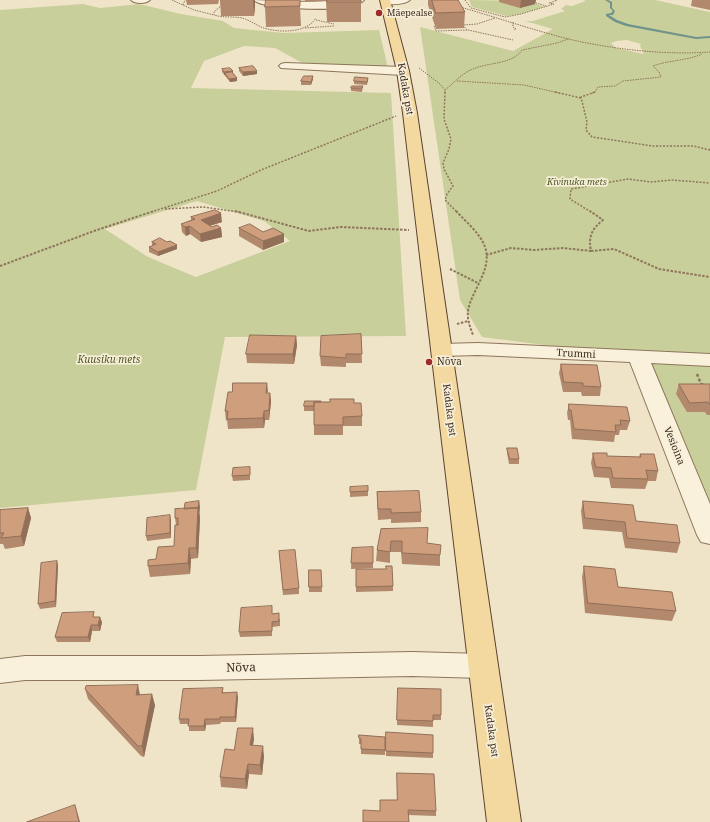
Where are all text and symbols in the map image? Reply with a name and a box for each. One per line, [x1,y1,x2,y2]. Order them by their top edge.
marker: Mäepealse [374,8,384,18]
place label: Mäepealse [387,8,432,18]
street label: Kadaka pst [395,62,415,116]
park label: Kivinuka mets [547,177,607,187]
street label: Trummi [556,347,596,361]
park label: Kuusiku mets [78,354,140,366]
place label: Nõva [437,356,462,368]
marker: Nõva [424,357,434,367]
street label: Kadaka pst [440,383,458,437]
street label: Vesioina [661,425,687,467]
street label: Nõva [226,661,256,675]
street label: Kadaka pst [481,704,501,758]

